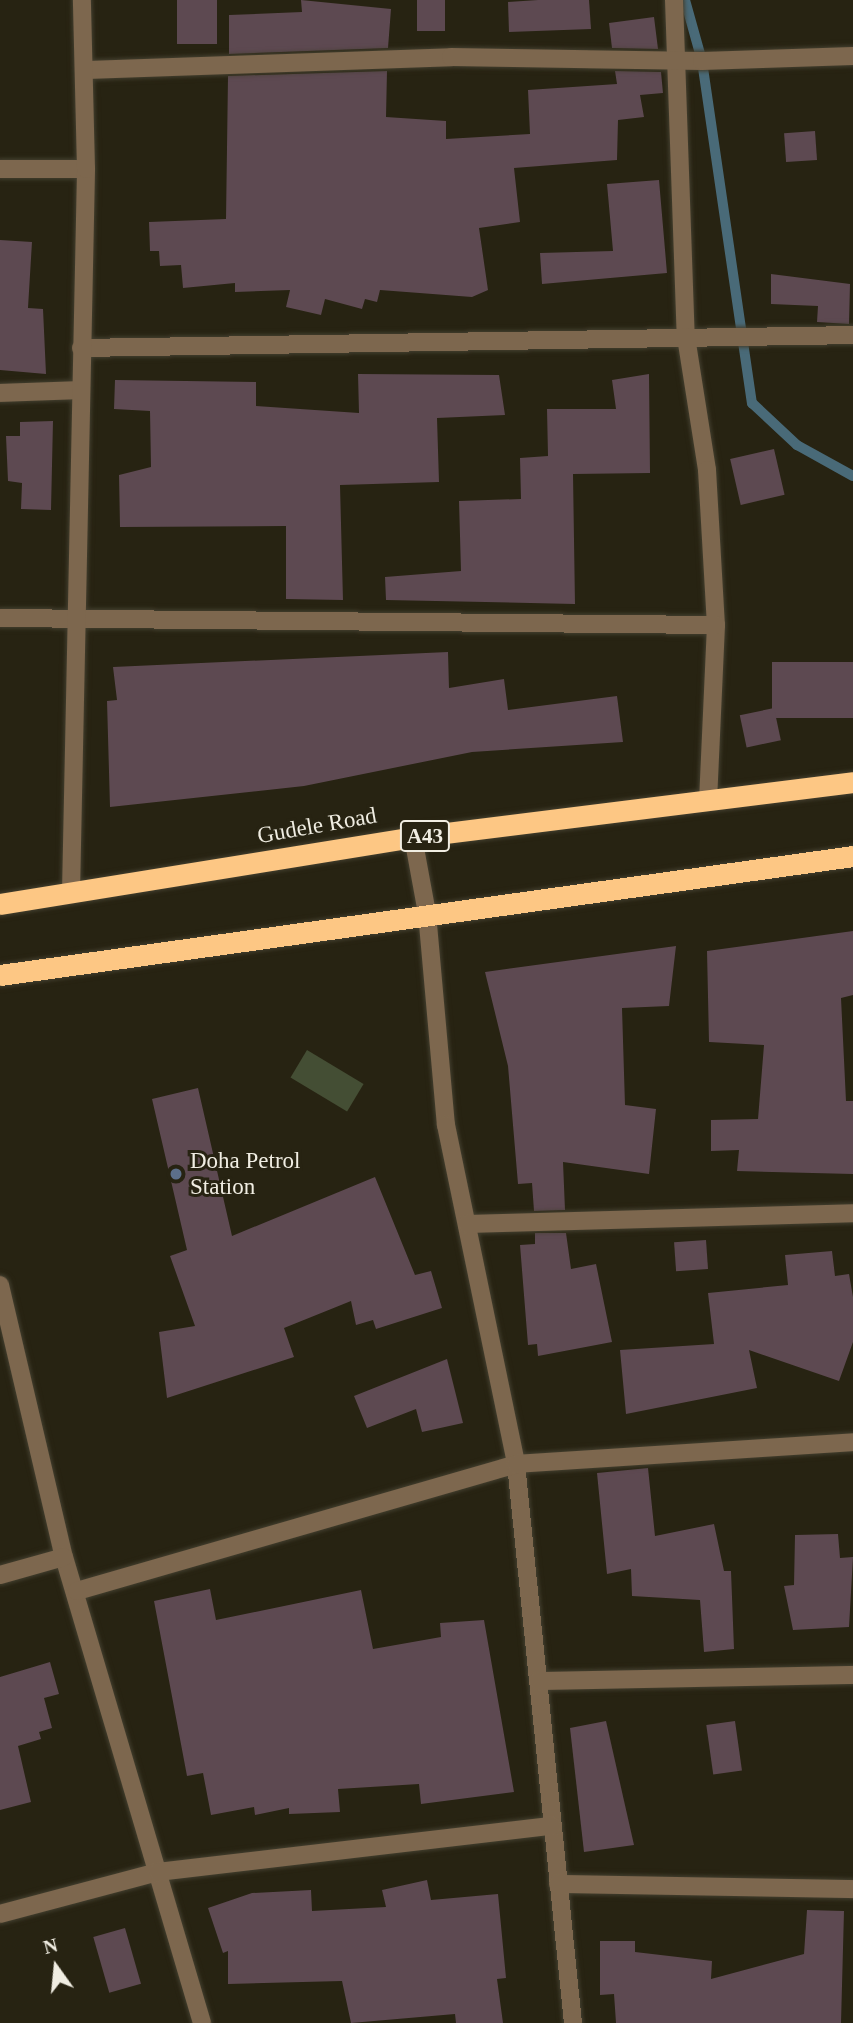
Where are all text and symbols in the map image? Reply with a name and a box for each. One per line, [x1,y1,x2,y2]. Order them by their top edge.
street label: Gudele Road [255,802,379,850]
road number: A43 [399,818,451,854]
place label: Doha Petrol Station [190,1147,301,1201]
marker: Doha Petrol Station [168,1166,184,1182]
north arrow [21,1932,91,2002]
text: N [41,1934,60,1958]

